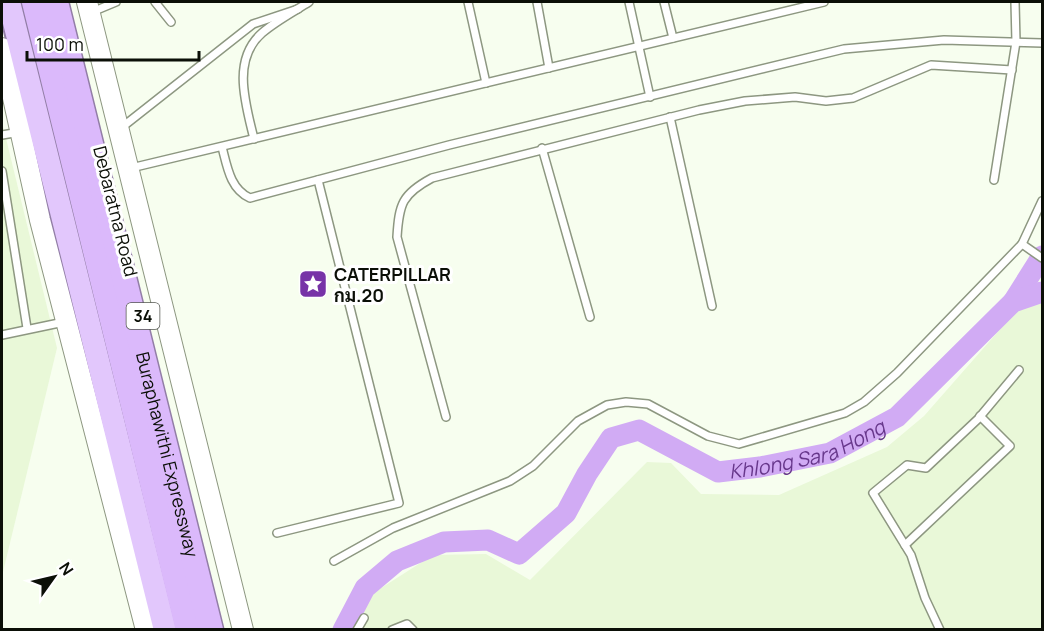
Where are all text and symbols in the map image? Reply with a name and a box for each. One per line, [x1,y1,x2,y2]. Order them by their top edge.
scale bar [27,24,200,62]
text: 100 m [36,32,84,56]
street label: Debaratna Road [88,143,144,279]
place label: CATERPILLAR กม.20 [334,262,451,307]
place icon: CATERPILLAR กม.20 [297,268,329,300]
road number: 34 [126,303,160,329]
street label: Buraphawithi Expressway [131,349,205,560]
water label: Khlong Sara Hong [727,412,891,484]
north arrow [24,547,84,607]
text: N [54,558,79,580]

